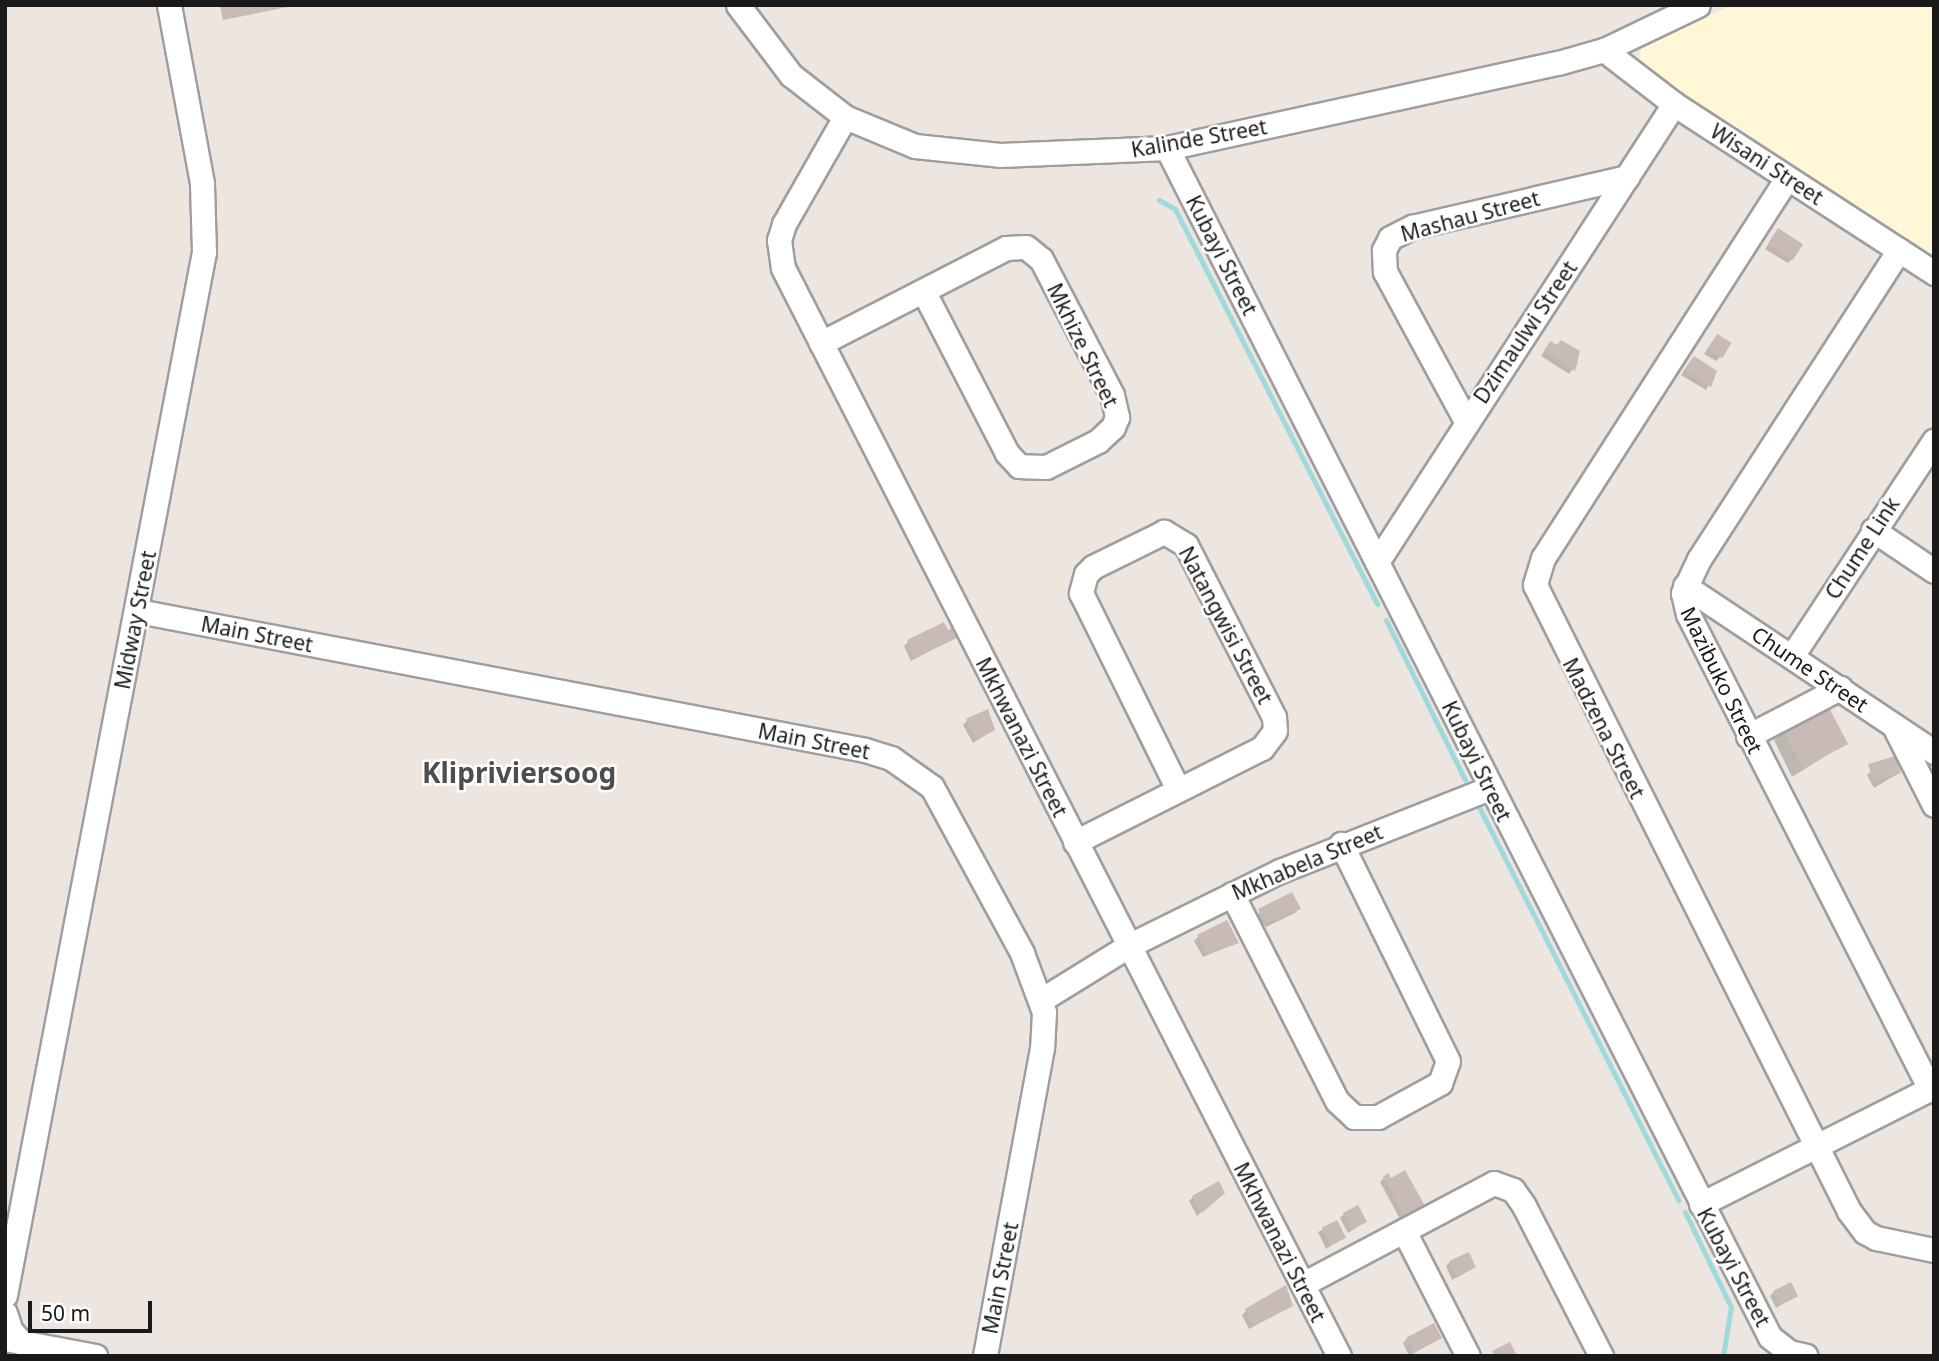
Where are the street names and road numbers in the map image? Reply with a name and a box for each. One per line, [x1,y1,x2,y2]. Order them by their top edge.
street label: Kalinde Street [1129,114,1269,162]
street label: Wisani Street [1706,118,1828,210]
street label: Mashau Street [1398,185,1542,247]
street label: Kubayi Street [1181,191,1263,319]
street label: Dzimaulwi Street [1468,256,1582,408]
street label: Mkhize Street [1042,279,1124,411]
street label: Chume Link [1820,492,1904,604]
street label: Natangwisi Street [1174,542,1278,708]
street label: Midway Street [109,549,161,691]
street label: Mazibuko Street [1676,603,1768,757]
street label: Main Street [199,611,315,657]
street label: Chume Street [1747,621,1873,717]
street label: Mkhwanazi Street [971,653,1073,821]
street label: Madzena Street [1558,654,1650,802]
street label: Kubayi Street [1437,697,1517,825]
street label: Main Street [756,718,872,764]
street label: Mkhabela Street [1228,819,1386,905]
street label: Mkhwanazi Street [1229,1158,1331,1326]
street label: Kubayi Street [1692,1203,1776,1331]
street label: Main Street [977,1220,1023,1336]

